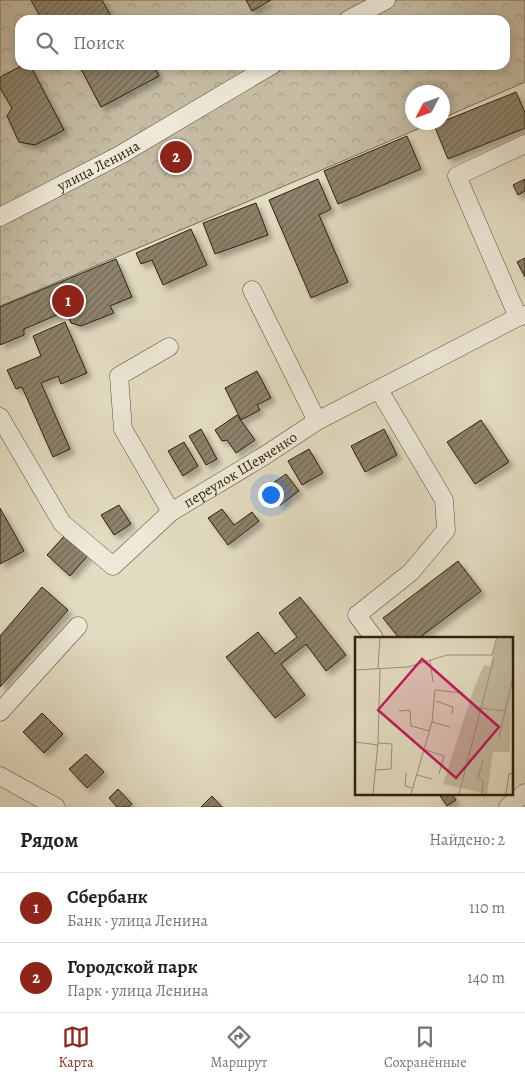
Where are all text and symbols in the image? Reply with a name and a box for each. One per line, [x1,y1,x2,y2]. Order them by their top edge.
search box [15,15,510,70]
icon: search [33,29,61,57]
text: Поиск [73,30,125,56]
north arrow [405,85,450,130]
street label: улица Ленина [53,135,144,196]
pin: 2 [160,138,192,176]
pin: 1 [52,282,84,320]
street label: переулок Шевченко [180,427,301,512]
your location [258,482,284,508]
inset map [355,637,512,794]
text: Рядом [20,826,78,854]
text: Найдено: 2 [429,829,505,851]
text: Сбербанк [67,884,148,910]
text: 1 [33,897,39,919]
text: 110 m [469,897,505,919]
text: Банк · улица Ленина [67,910,208,932]
text: Городской парк [67,954,198,980]
text: 2 [32,967,40,989]
text: 140 m [467,967,505,989]
text: Парк · улица Ленина [67,980,208,1002]
tab: Карта [58,1023,94,1072]
tab: Маршрут [211,1023,267,1072]
tab: Сохранённые [384,1023,467,1072]

